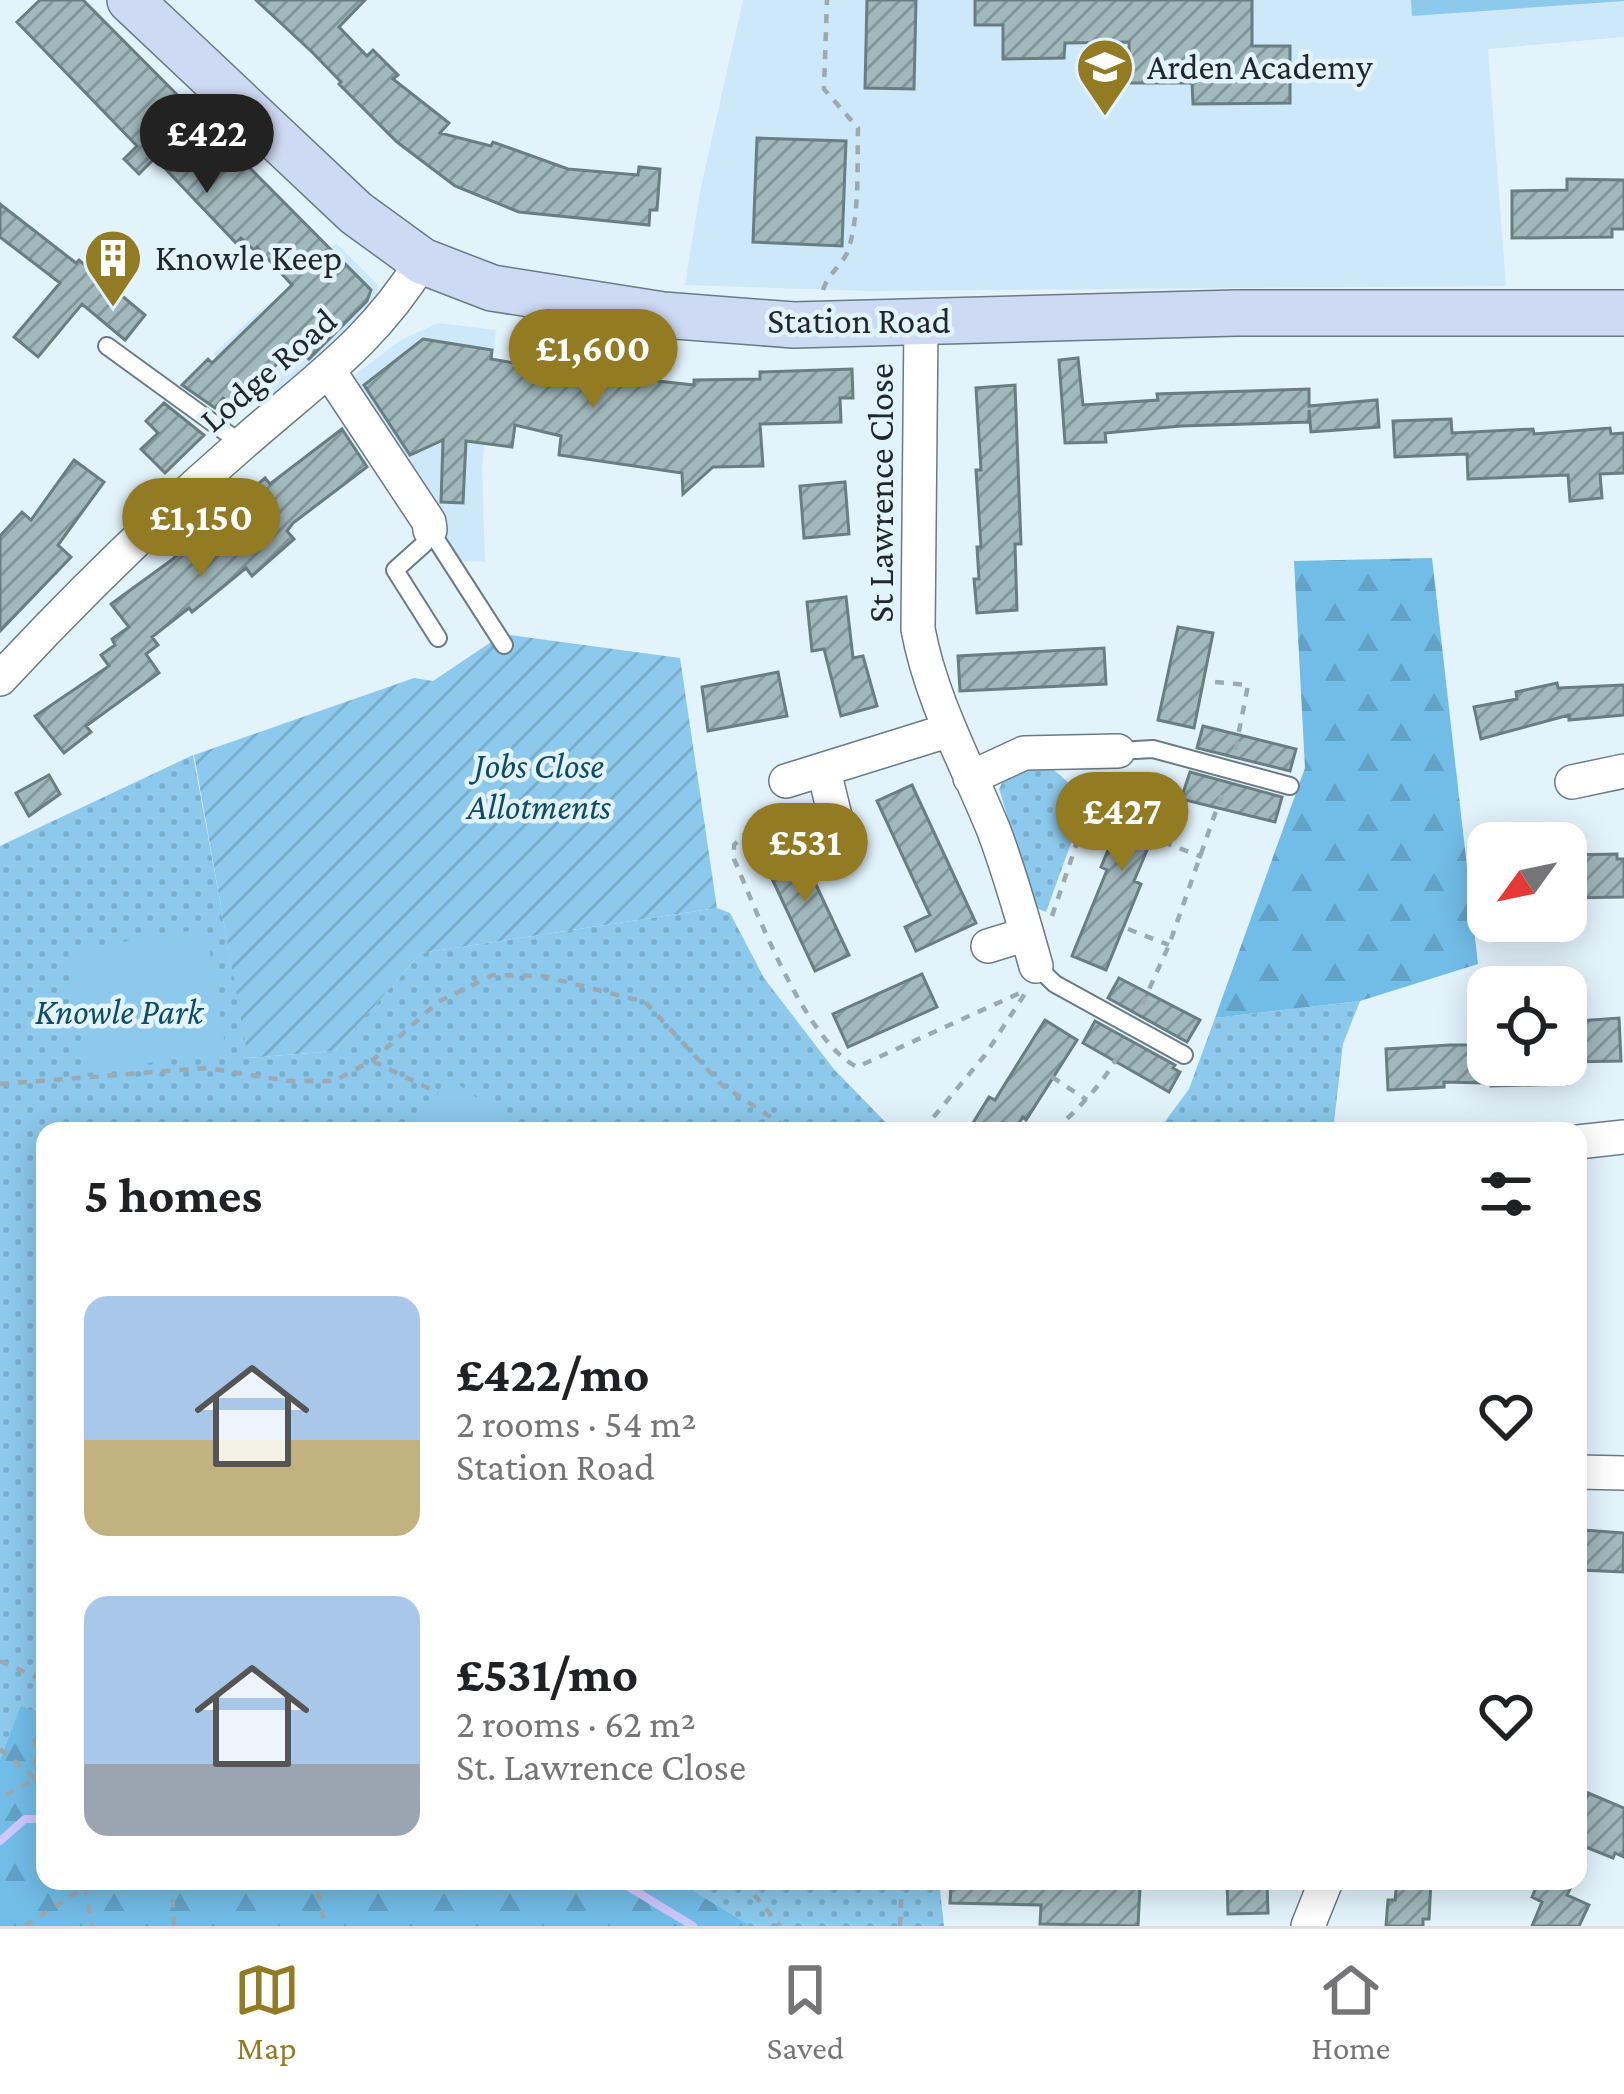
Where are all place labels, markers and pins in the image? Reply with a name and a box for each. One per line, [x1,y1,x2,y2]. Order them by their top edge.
school or university icon: Arden Academy [1074,36,1136,118]
place label: Arden Academy [1147,47,1373,87]
pin: £422 [136,94,278,196]
building icon: Knowle Keep [82,227,144,309]
place label: Knowle Keep [155,238,342,278]
pin: £1,600 [495,309,691,411]
pin: £1,150 [103,478,299,580]
pin: £427 [1051,772,1193,874]
pin: £531 [734,803,876,905]

